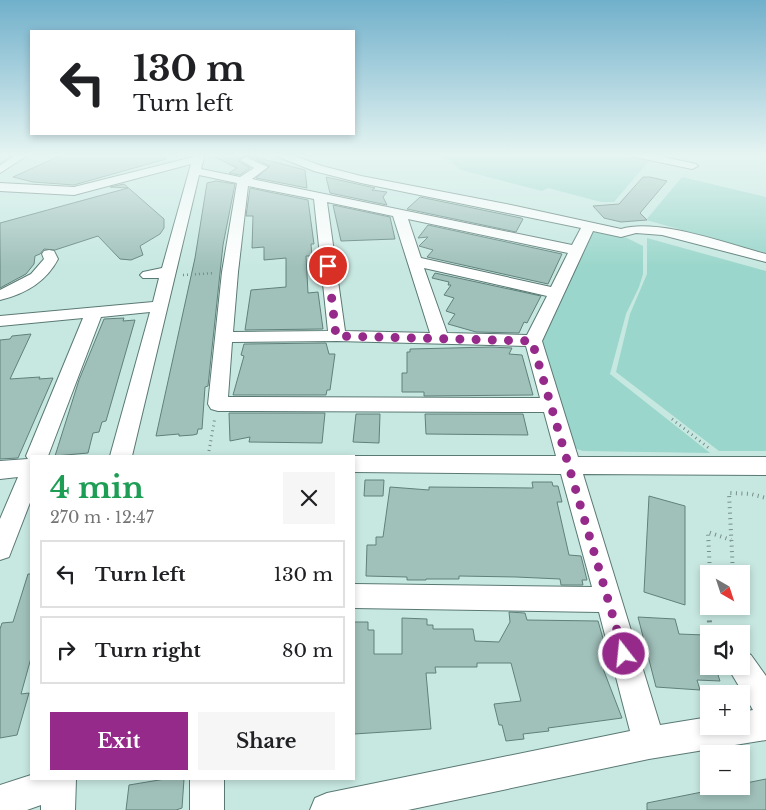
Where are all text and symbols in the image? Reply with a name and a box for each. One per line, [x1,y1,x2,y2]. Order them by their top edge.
text: 130 m [133,47,245,90]
icon: left [50,50,115,115]
text: Turn left [133,90,233,117]
pin [307,245,349,287]
icon: arrive [314,252,342,280]
text: 4 min [50,469,144,506]
button: close [283,472,335,524]
text: 270 m · 12:47 [50,507,154,527]
icon: left [52,560,80,588]
text: Turn left [95,563,186,586]
text: 130 m [273,563,333,586]
north arrow [700,565,750,615]
map controls [700,565,750,795]
button: sound [700,625,750,675]
position arrow [597,627,649,679]
icon: right [52,636,80,664]
text: Turn right [95,639,201,662]
text: 80 m [282,639,333,662]
button: + [700,685,750,735]
button: Exit [50,712,188,770]
button: Share [198,712,335,770]
button: − [700,745,750,795]

